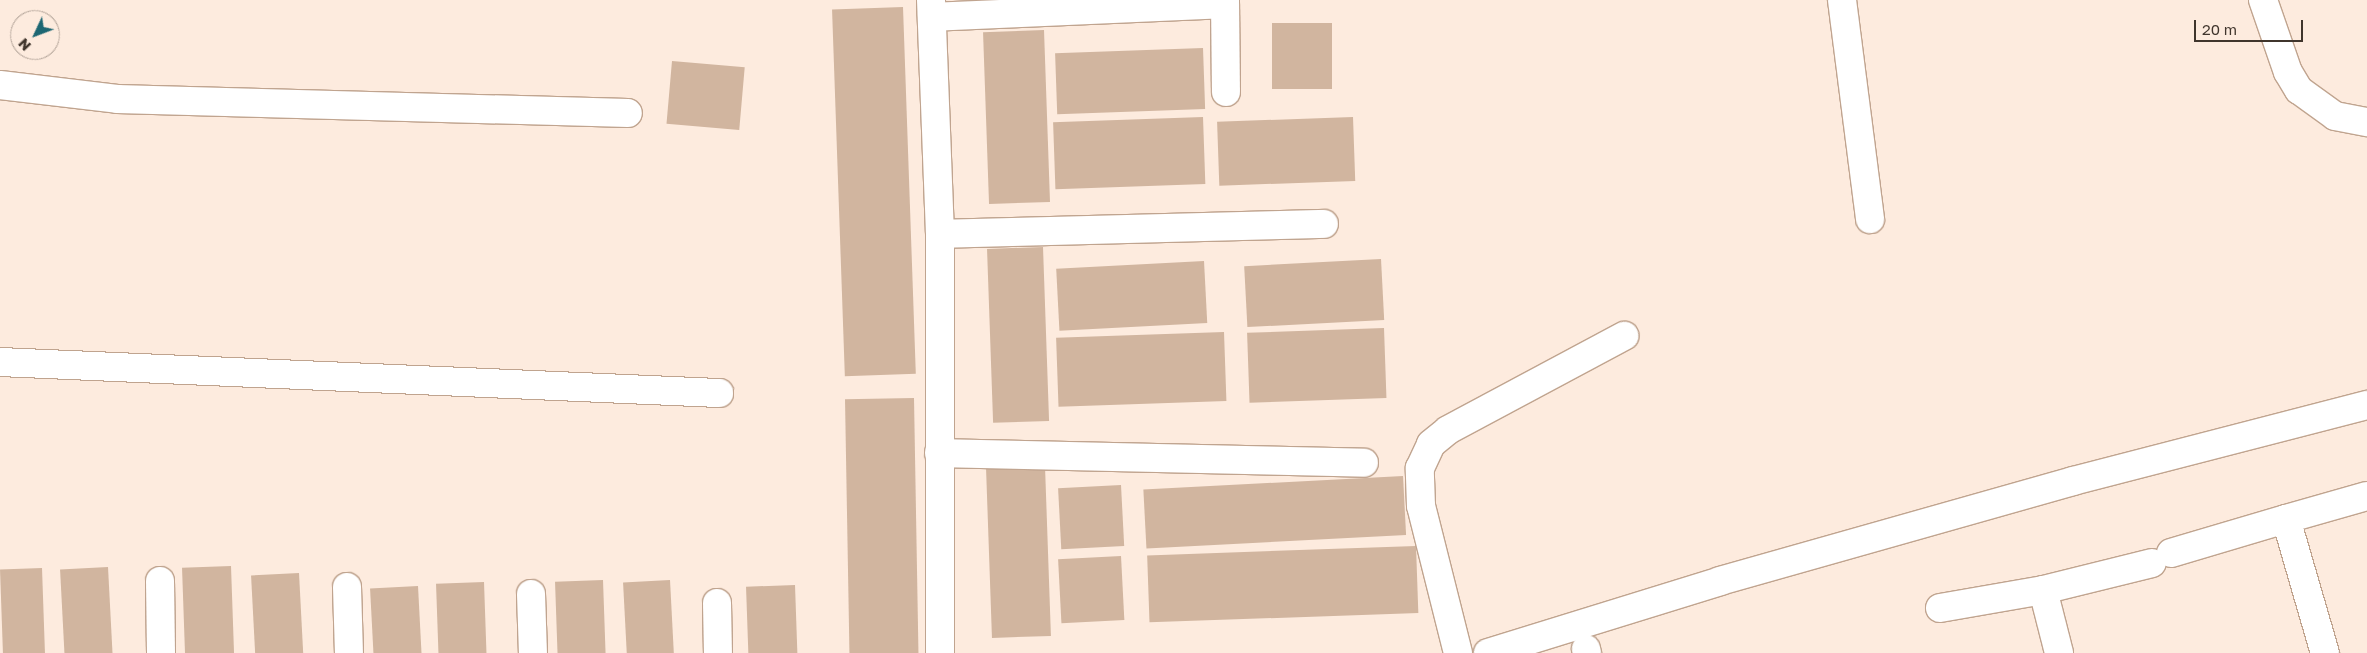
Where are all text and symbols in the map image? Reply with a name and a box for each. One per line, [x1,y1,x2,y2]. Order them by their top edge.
north arrow [10,10,60,60]
scale bar [2197,10,2306,42]
text: 20 m [2202,20,2237,38]
text: N [15,35,34,55]

